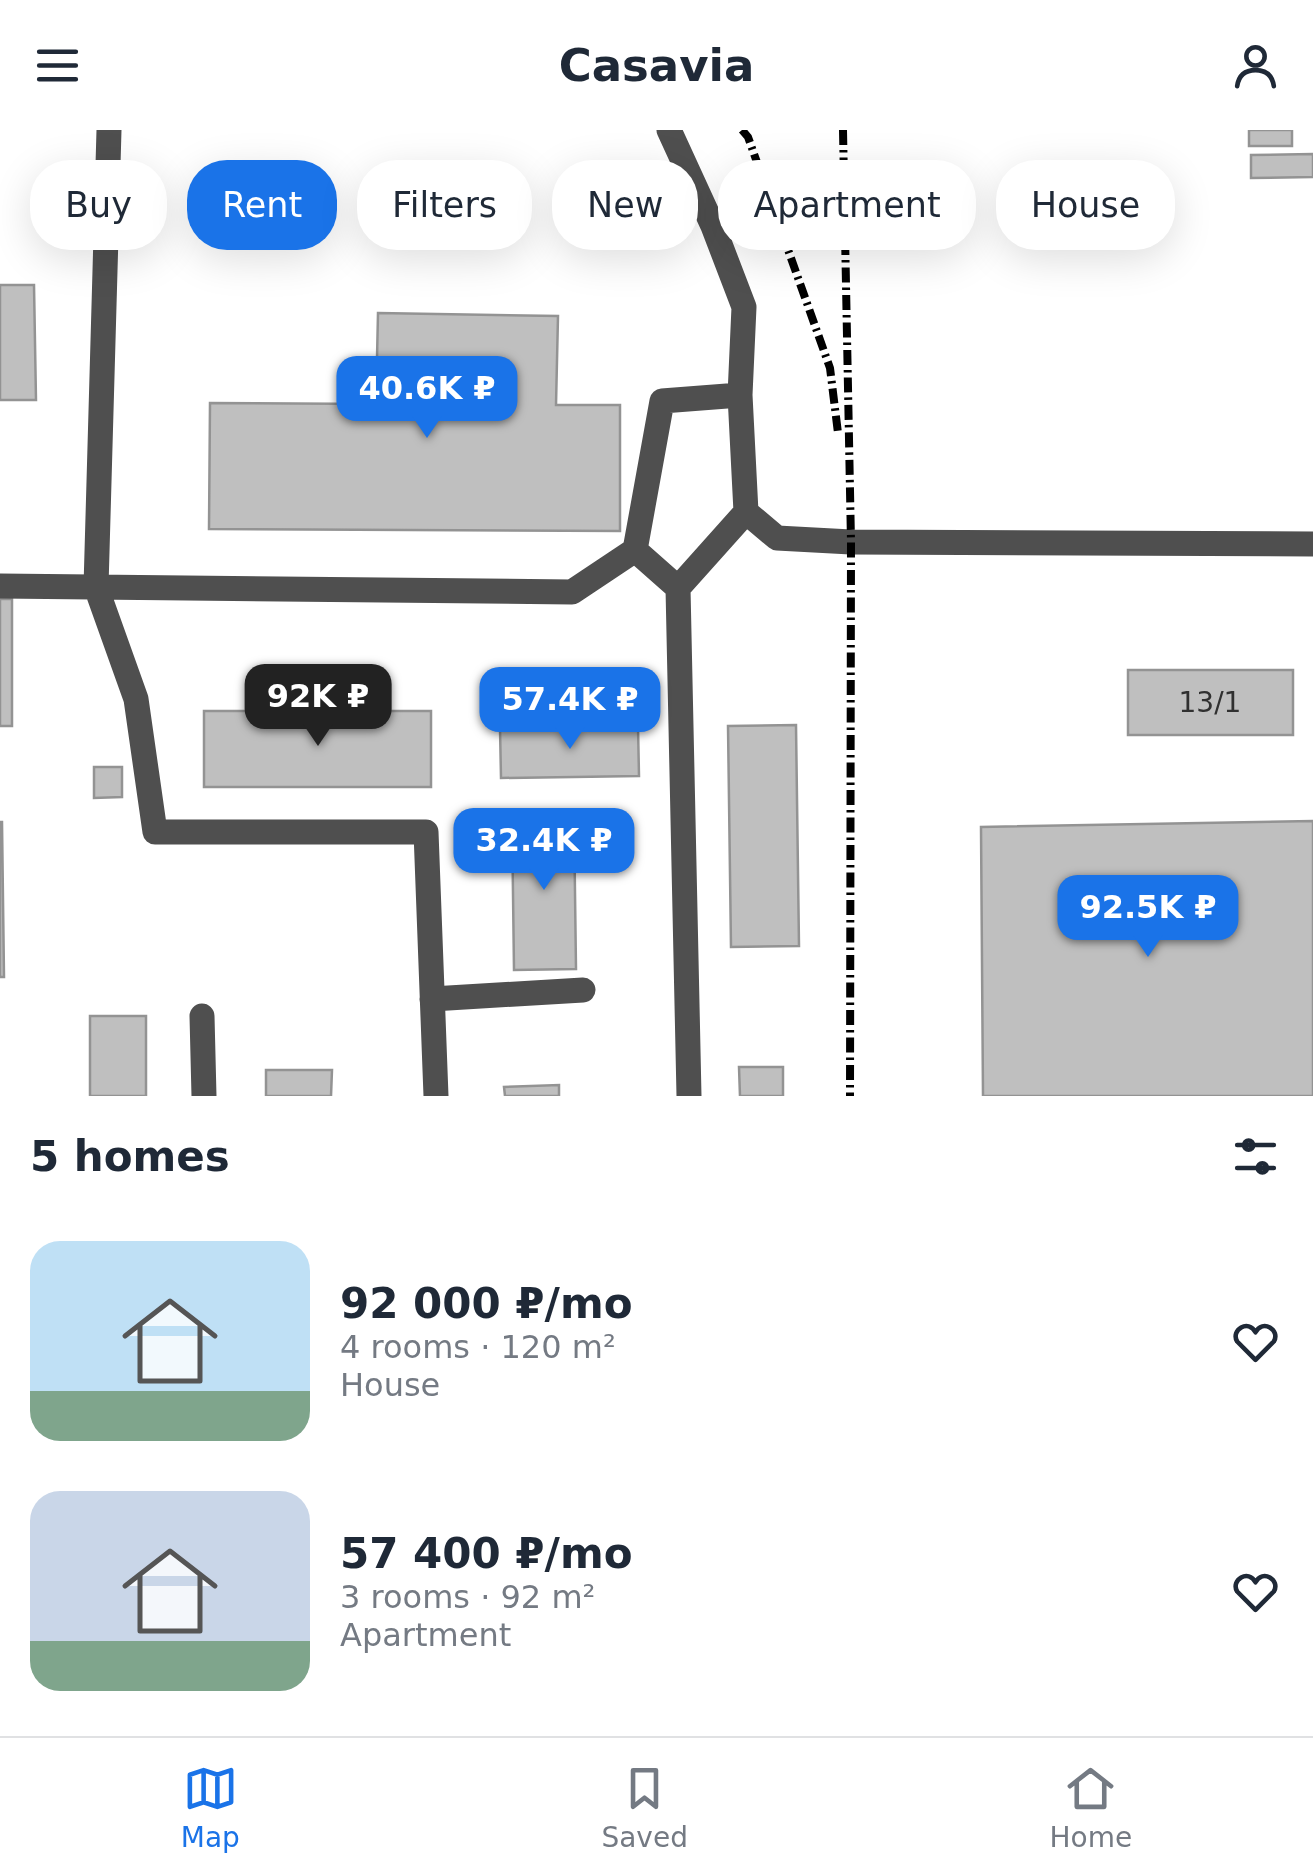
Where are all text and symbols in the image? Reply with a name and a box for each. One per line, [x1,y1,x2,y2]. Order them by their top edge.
icon: menu [30,38,85,93]
icon: person [1228,38,1283,93]
text: Casavia [559,39,754,92]
chip: Buy [30,160,167,250]
chip: Rent [187,160,337,250]
chip: Filters [357,160,532,250]
chip: New [552,160,698,250]
chip: Apartment [718,160,976,250]
chip: House [996,160,1175,250]
pin: 40.6K ₽ [335,356,519,441]
text: 40.6K ₽ [358,369,496,407]
pin: 92K ₽ [248,664,388,749]
pin: 57.4K ₽ [478,667,662,752]
text: 92K ₽ [267,677,369,715]
text: 57.4K ₽ [501,680,639,718]
house number: 13/1 [1179,686,1241,719]
pin: 32.4K ₽ [452,808,636,893]
text: 32.4K ₽ [475,821,613,859]
pin: 92.5K ₽ [1056,875,1240,960]
text: 92.5K ₽ [1079,888,1217,926]
icon: filters [1228,1129,1283,1184]
text: 5 homes [30,1132,230,1181]
text: 92 000 ₽/mo [340,1279,633,1328]
icon: home [110,1281,230,1401]
icon: heart [1228,1314,1283,1369]
text: 4 rooms · 120 m² [340,1328,616,1366]
text: House [340,1366,440,1404]
text: 57 400 ₽/mo [340,1529,633,1578]
icon: home [110,1531,230,1651]
icon: heart [1228,1564,1283,1619]
text: 3 rooms · 92 m² [340,1578,595,1616]
text: Apartment [340,1616,511,1654]
tab: Map [181,1761,240,1854]
tab: Saved [601,1761,688,1854]
tab: Home [1050,1761,1132,1854]

